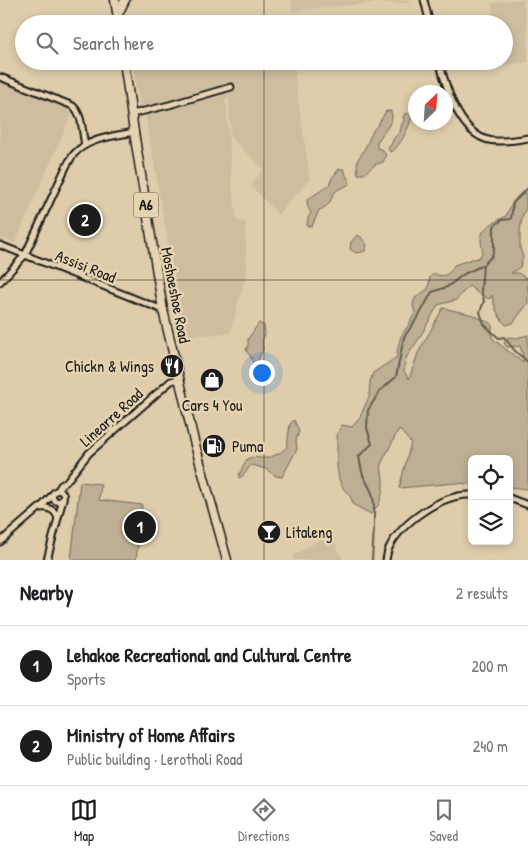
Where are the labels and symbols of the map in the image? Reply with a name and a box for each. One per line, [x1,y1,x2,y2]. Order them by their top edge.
north arrow [408,85,453,130]
road number: A6 [134,192,158,218]
pin: 2 [69,201,101,239]
street label: Assisi Road [52,244,120,288]
street label: Moshoeshoe Road [156,245,196,345]
restaurant icon: Chickn & Wings [159,353,185,379]
place label: Chickn & Wings [65,355,154,377]
your location [249,360,275,386]
shop icon: Cars 4 You [199,367,225,393]
street label: Linearre Road [75,383,147,451]
place label: Cars 4 You [182,394,243,416]
fuel station icon: Puma [201,433,227,459]
place label: Puma [232,435,263,457]
pin: 1 [124,508,156,546]
bar icon: Litaleng [256,519,282,545]
place label: Litaleng [286,521,332,543]

